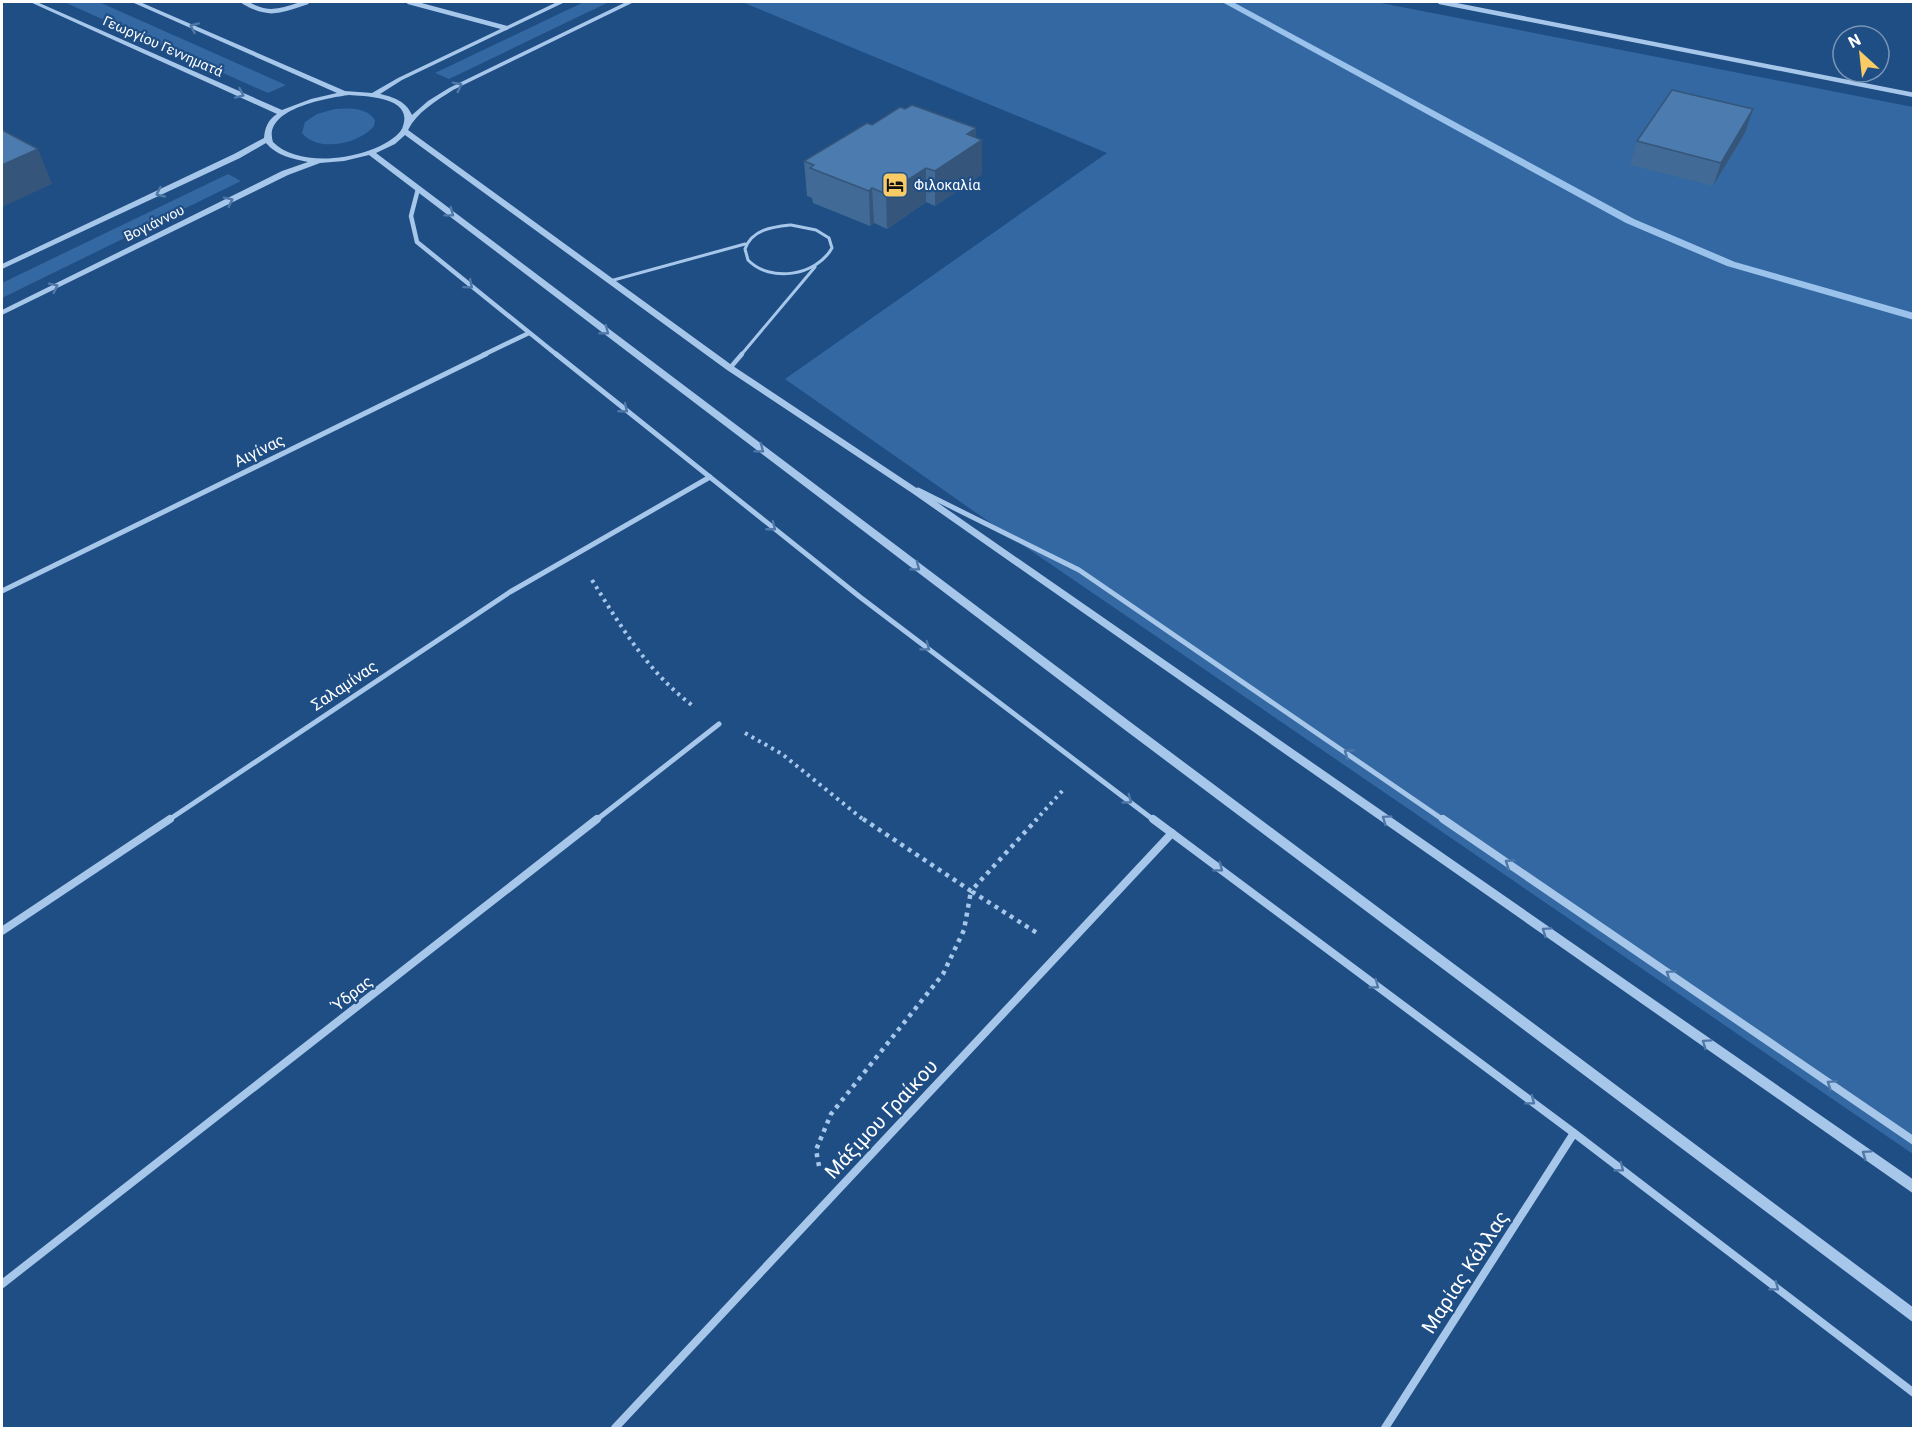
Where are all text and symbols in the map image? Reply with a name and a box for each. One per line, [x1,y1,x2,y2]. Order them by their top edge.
street label: Γεωργίου Γεννηματά [100,12,226,80]
one-way arrow [189,22,200,34]
north arrow [1831,24,1891,84]
text: N [1845,30,1864,52]
one-way arrow [451,82,462,94]
one-way arrow [233,87,244,99]
hotel icon: Φιλοκαλία [880,170,910,200]
place label: Φιλοκαλία [914,177,981,193]
one-way arrow [155,185,166,197]
one-way arrow [223,196,234,208]
street label: Βογιάννου [121,202,187,244]
one-way arrow [443,206,454,217]
one-way arrow [462,278,473,289]
one-way arrow [48,282,59,294]
one-way arrow [598,324,609,335]
one-way arrow [617,401,628,412]
street label: Αιγίνας [231,430,288,471]
one-way arrow [754,442,765,453]
one-way arrow [766,519,777,530]
one-way arrow [909,559,920,570]
one-way arrow [919,639,930,650]
street label: Σαλαμίνας [308,656,381,714]
one-way arrow [1344,749,1355,760]
one-way arrow [1121,793,1132,804]
one-way arrow [1382,815,1393,826]
one-way arrow [1505,859,1516,870]
one-way arrow [1212,861,1223,872]
one-way arrow [1541,927,1552,938]
one-way arrow [1666,970,1677,981]
street label: Ύδρας [327,972,376,1016]
one-way arrow [1369,977,1380,988]
one-way arrow [1701,1039,1712,1050]
street label: Μάξιμου Γραίκου [819,1054,943,1184]
one-way arrow [1826,1080,1837,1091]
one-way arrow [1525,1094,1536,1105]
one-way arrow [1861,1150,1872,1161]
one-way arrow [1613,1161,1624,1172]
street label: Μαρίας Κάλλας [1416,1206,1514,1338]
one-way arrow [1768,1280,1779,1291]

